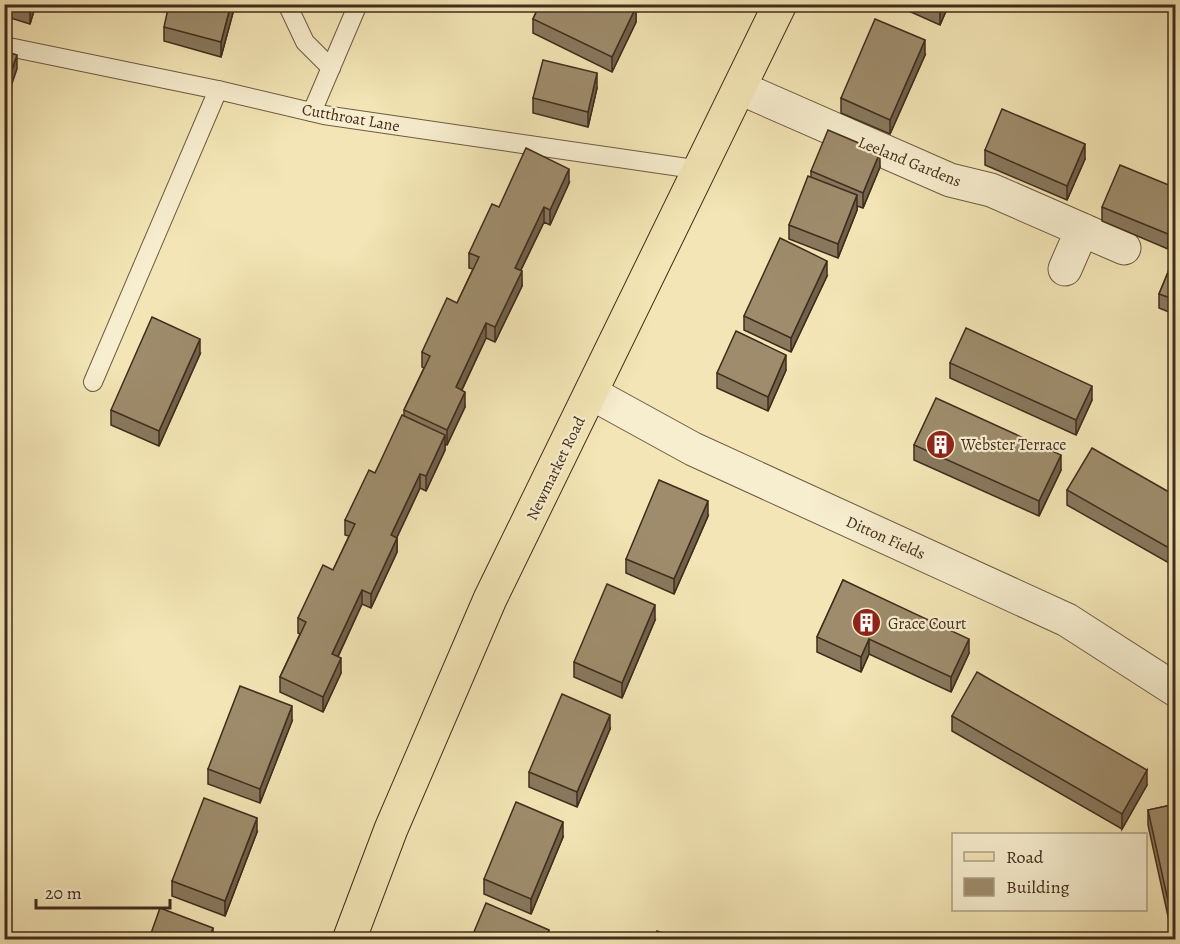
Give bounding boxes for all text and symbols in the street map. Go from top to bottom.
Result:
street label: Cutthroat Lane [300,99,402,137]
street label: Leeland Gardens [855,131,964,193]
street label: Newmarket Road [521,412,591,524]
building icon: Webster Terrace [924,428,956,460]
place label: Webster Terrace [960,434,1066,456]
street label: Ditton Fields [842,511,929,565]
building icon: Grace Court [851,607,883,639]
place label: Grace Court [888,613,966,635]
legend [952,833,1147,911]
text: Road [1006,845,1044,869]
scale bar [36,872,170,910]
text: Building [1006,875,1070,899]
text: 20 m [45,881,82,905]

